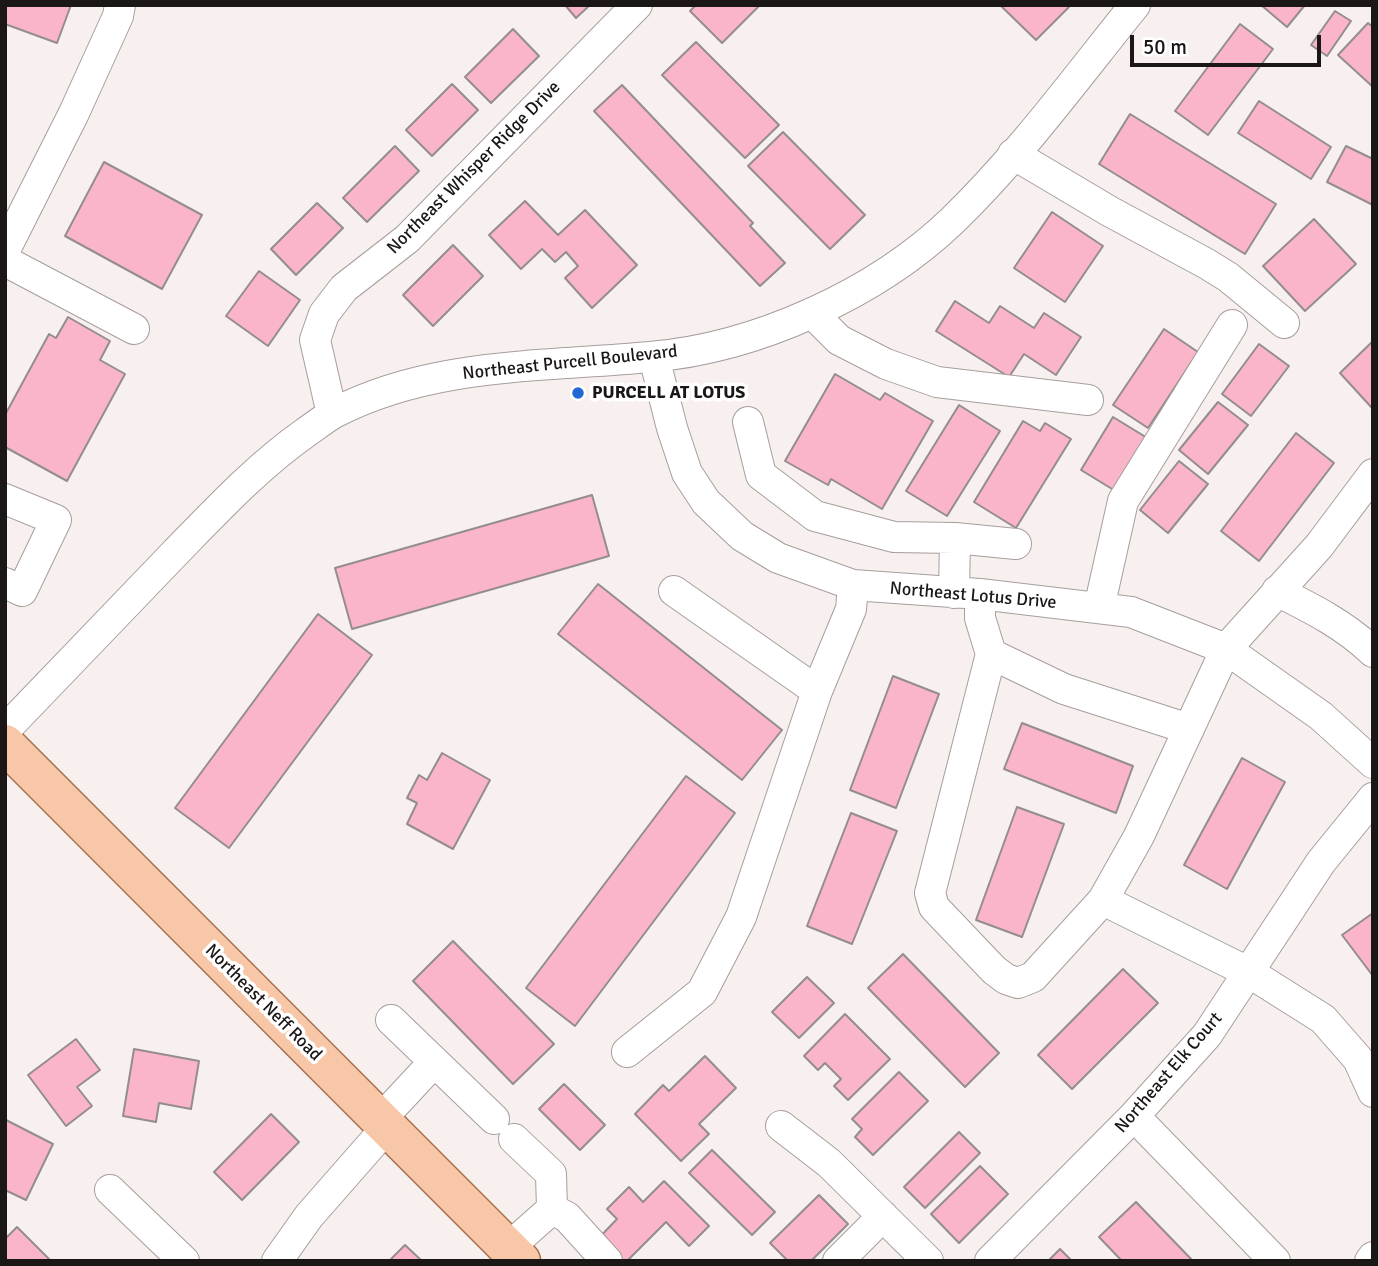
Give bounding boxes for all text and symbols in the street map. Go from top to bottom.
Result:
scale bar [1133,21,1324,65]
text: 50 m [1143,34,1187,60]
street label: Northeast Whisper Ridge Drive [383,77,565,259]
street label: Northeast Purcell Boulevard [461,341,679,385]
place label: PURCELL AT LOTUS [592,382,745,404]
marker: PURCELL AT LOTUS [570,385,586,401]
street label: Northeast Lotus Drive [889,578,1057,614]
street label: Northeast Neff Road [200,940,326,1066]
street label: Northeast Elk Court [1111,1008,1227,1138]

